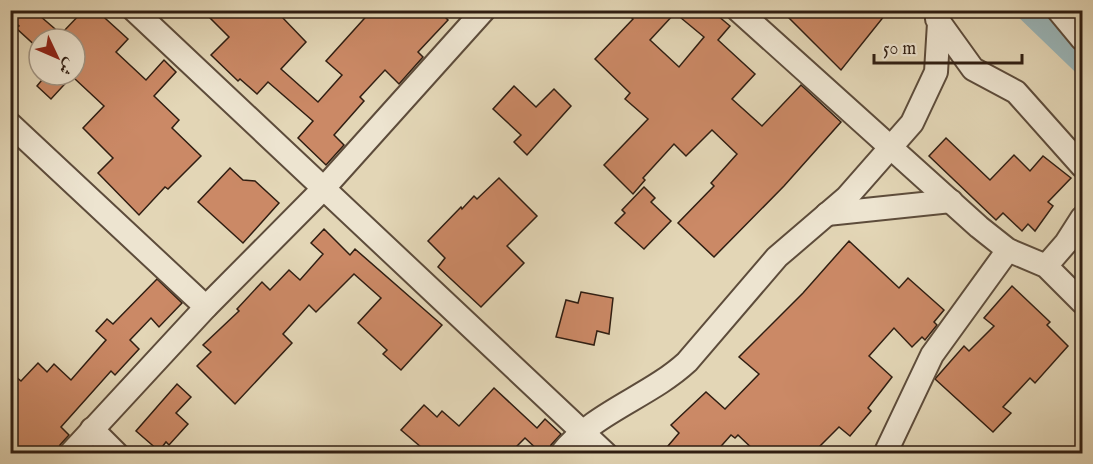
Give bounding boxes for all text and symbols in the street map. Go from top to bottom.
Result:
north arrow [27,27,87,87]
scale bar [874,27,1022,65]
text: 50 m [883,38,916,61]
text: ش [54,53,79,79]

